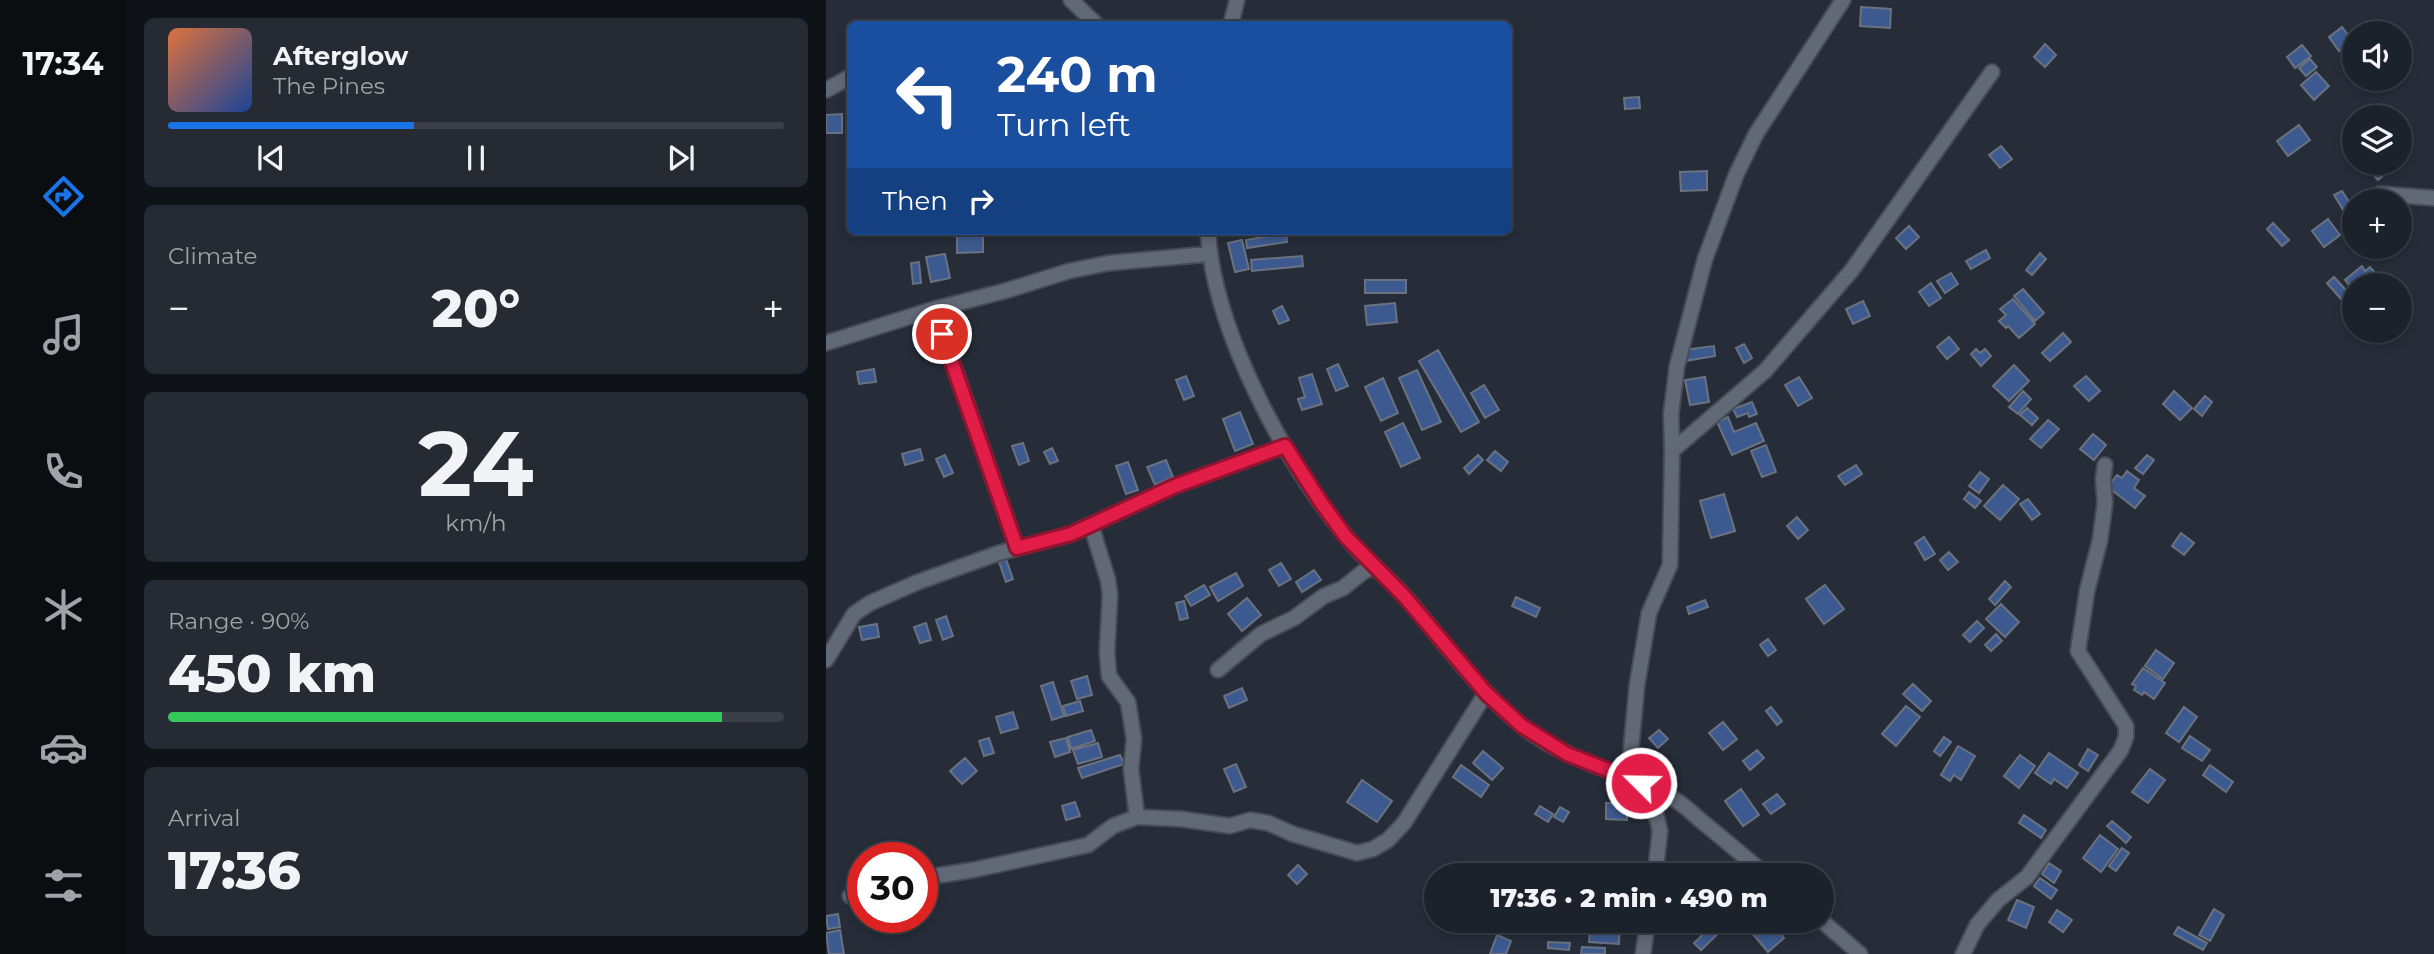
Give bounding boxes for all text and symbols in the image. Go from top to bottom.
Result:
map controls [2342,21,2412,343]
button: sound [2342,21,2412,91]
text: Afterglow [273,40,408,72]
text: 17:34 [22,44,104,83]
text: 240 m [997,45,1158,104]
icon: left [882,49,973,140]
text: The Pines [273,72,385,100]
text: Turn left [997,105,1131,144]
button: layers [2342,105,2412,175]
icon: previous [252,139,290,177]
icon: pause [457,139,495,177]
icon: next [662,139,700,177]
icon: directions [39,172,88,221]
icon: right [962,182,1000,220]
text: Then [882,185,948,217]
button: + [2342,189,2412,259]
text: Climate [168,242,257,270]
button: − [2342,273,2412,343]
text: 20° [432,277,520,340]
text: − [168,285,190,332]
text: + [762,285,784,332]
pin [912,304,972,364]
icon: music [39,310,88,359]
icon: arrive [923,315,961,353]
text: 24 [418,408,534,519]
icon: phone [39,447,88,496]
text: km/h [445,509,507,537]
icon: climate [39,585,88,634]
text: Range · 90% [168,607,309,635]
text: 450 km [168,642,376,705]
icon: car [39,723,88,772]
position arrow [1604,746,1678,820]
text: Arrival [168,804,241,832]
text: 17:36 [168,839,301,902]
speed limit sign: 30 [847,842,938,933]
icon: filters [39,861,88,910]
text: 17:36 · 2 min · 490 m [1490,882,1768,914]

